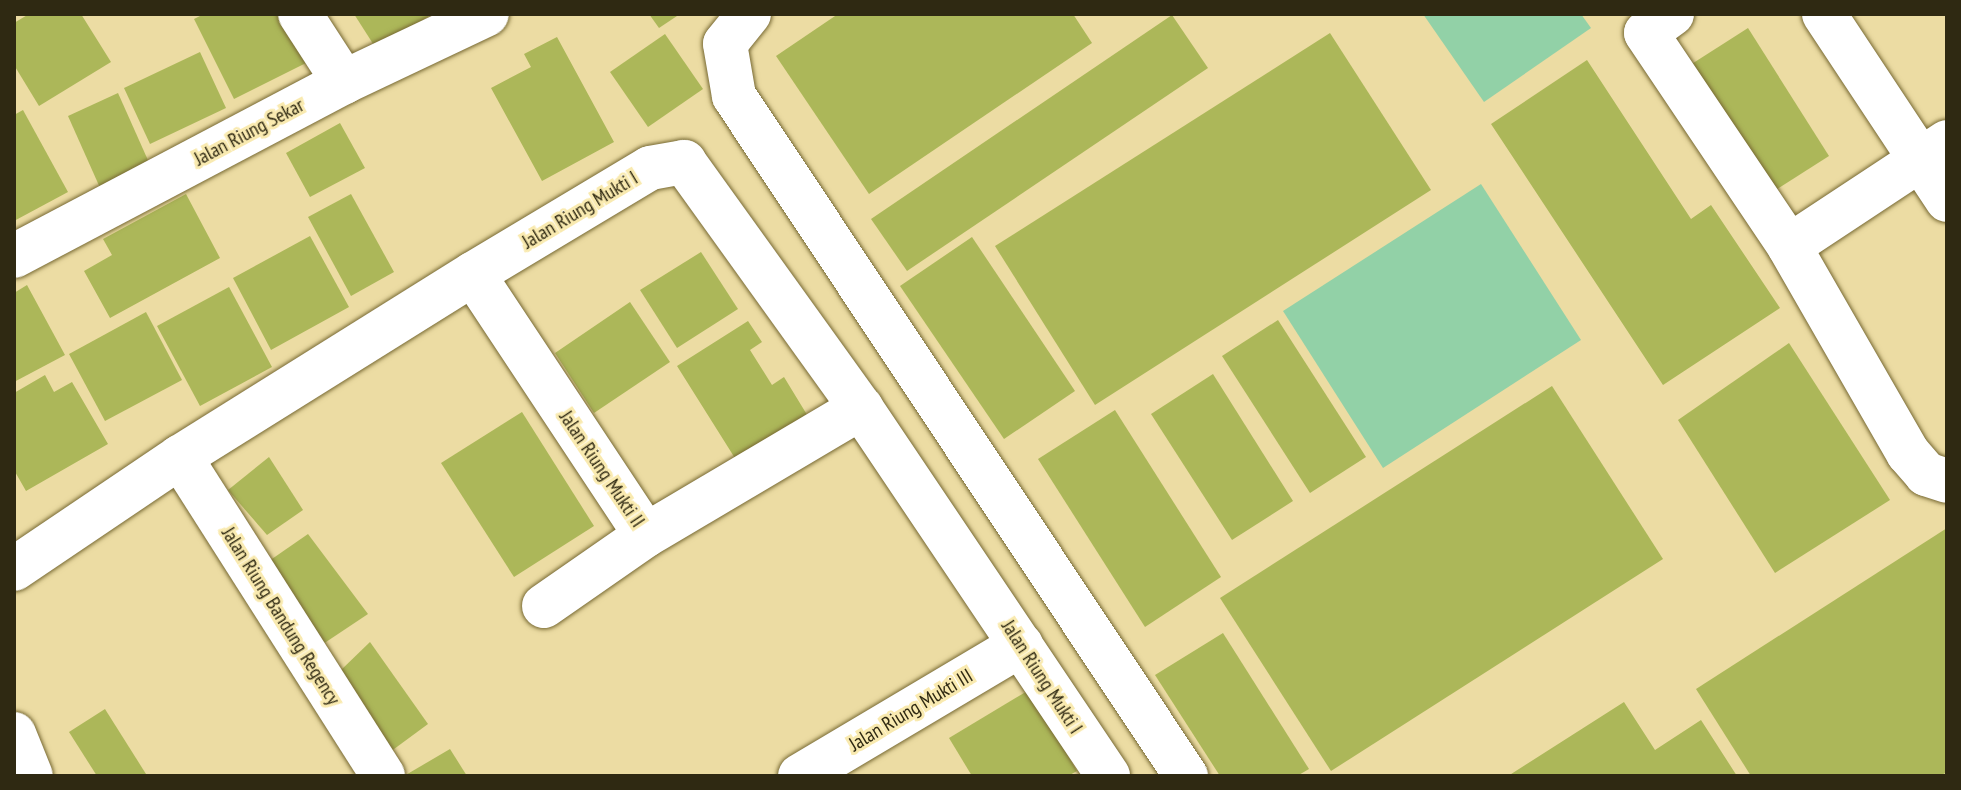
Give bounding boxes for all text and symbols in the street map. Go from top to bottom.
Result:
street label: Jalan Riung Sekar [190,93,308,171]
street label: Jalan Riung Mukti I [518,166,642,254]
street label: Jalan Riung Mukti II [554,406,650,532]
street label: Jalan Riung Bandung Regency [217,523,345,709]
street label: Jalan Riung Mukti I [996,616,1088,738]
street label: Jalan Riung Mukti III [845,664,977,756]

